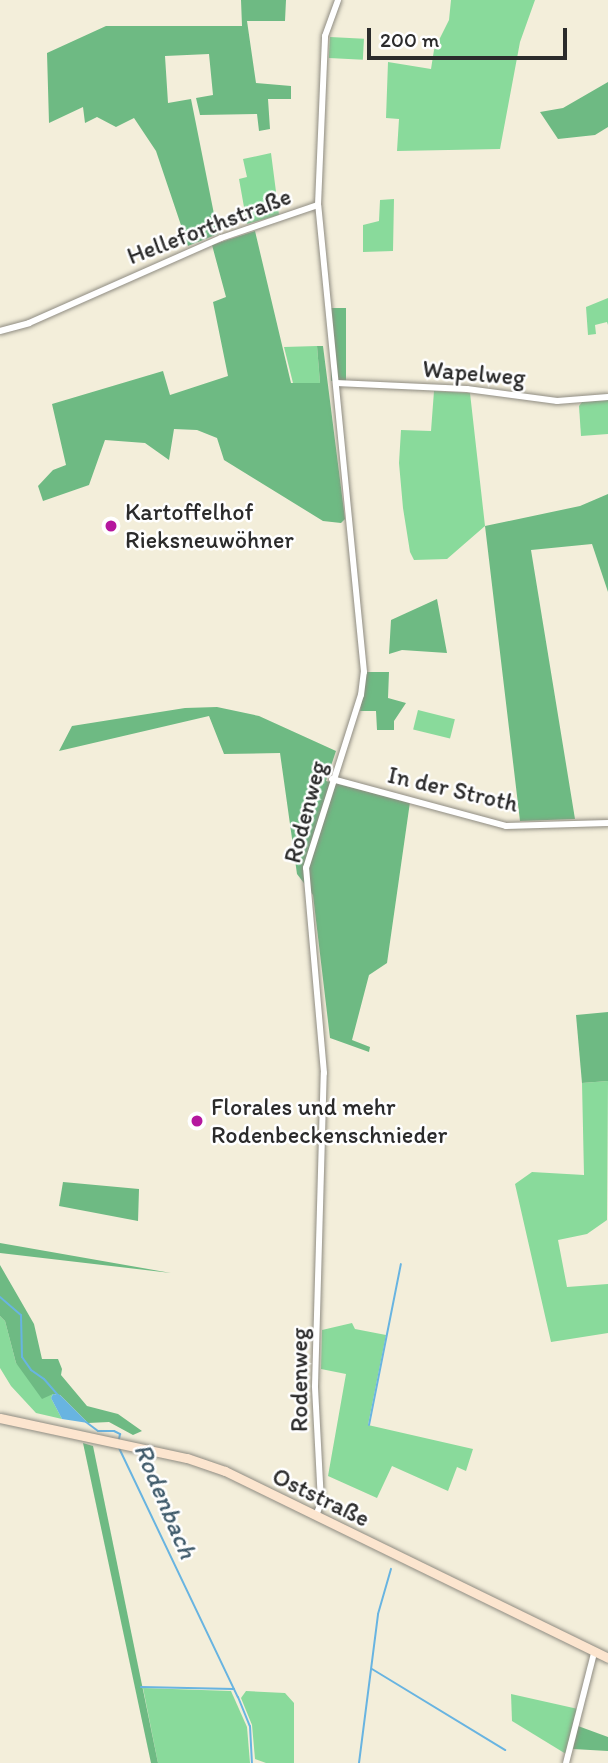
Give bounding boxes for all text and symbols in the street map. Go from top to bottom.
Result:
scale bar [370,14,570,58]
text: 200 m [380,27,439,52]
street label: Helleforthstraße [123,181,295,271]
street label: Wapelweg [421,354,527,392]
place label: Kartoffelhof Rieksneuwöhner [125,498,294,554]
marker: Kartoffelhof Rieksneuwöhner [103,518,119,534]
street label: Rodenweg [278,758,332,866]
street label: In der Stroth [385,760,521,818]
place label: Florales und mehr Rodenbeckenschnieder [211,1093,447,1149]
marker: Florales und mehr Rodenbeckenschnieder [189,1113,205,1129]
street label: Rodenweg [285,1328,313,1432]
water label: Rodenbach [127,1439,203,1563]
street label: Oststraße [268,1461,374,1533]

